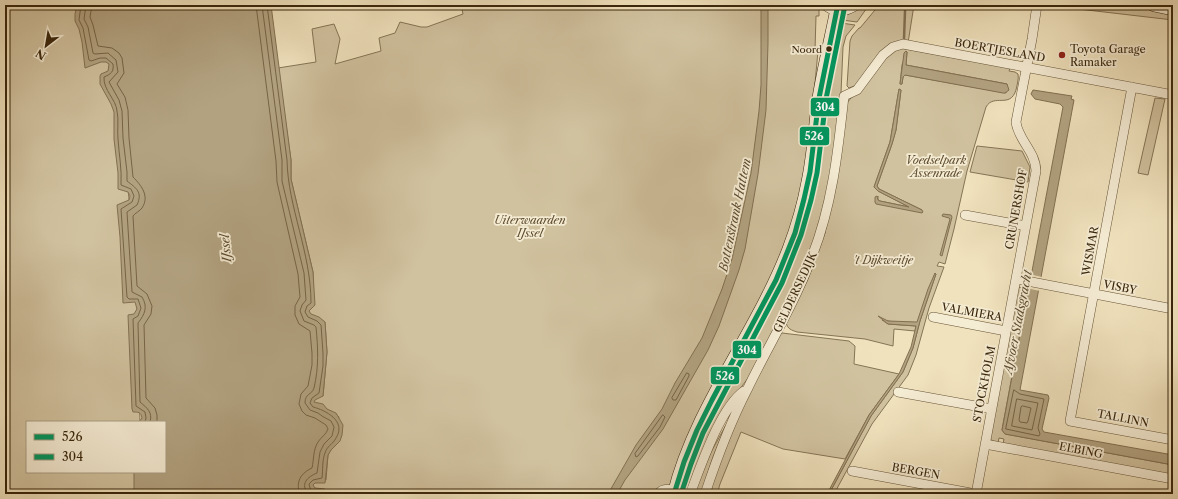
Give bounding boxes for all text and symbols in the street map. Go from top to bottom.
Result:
north arrow [26,26,66,66]
street label: BOERTJESLAND [954,35,1047,65]
place label: Toyota Garage Ramaker [1070,42,1146,69]
place label: Noord [792,43,822,56]
marker: Noord [824,44,834,54]
text: N [33,46,49,63]
marker: Toyota Garage Ramaker [1057,50,1067,60]
line badge: 304 [810,97,840,117]
text: 304 [815,100,835,114]
line badge: 526 [799,126,830,146]
text: 526 [804,129,824,143]
park label: Voedselpark Assenrade [906,153,966,180]
water label: Bottenstrank Hattem [715,157,754,274]
street label: CRUNERSHOF [1002,168,1030,250]
park label: Uiterwaarden IJssel [494,213,566,240]
street label: WISMAR [1079,224,1101,278]
water label: IJssel [217,232,234,264]
street label: GELDERSEDIJK [770,249,820,335]
park label: 't Dijkweitje [853,253,914,267]
water label: Afvoer Stadsgracht [1000,268,1035,377]
street label: VISBY [1101,277,1138,297]
street label: VALMIERA [940,300,1004,324]
line badge: 304 [732,340,762,359]
text: 304 [737,343,757,357]
street label: STOCKHOLM [970,345,998,423]
line badge: 526 [710,366,740,385]
text: 526 [715,369,735,383]
street label: TALLINN [1096,406,1150,430]
legend [26,421,166,473]
text: 526 [62,429,82,444]
street label: ELBING [1058,439,1104,461]
text: 304 [62,449,83,464]
street label: BERGEN [891,460,941,482]

